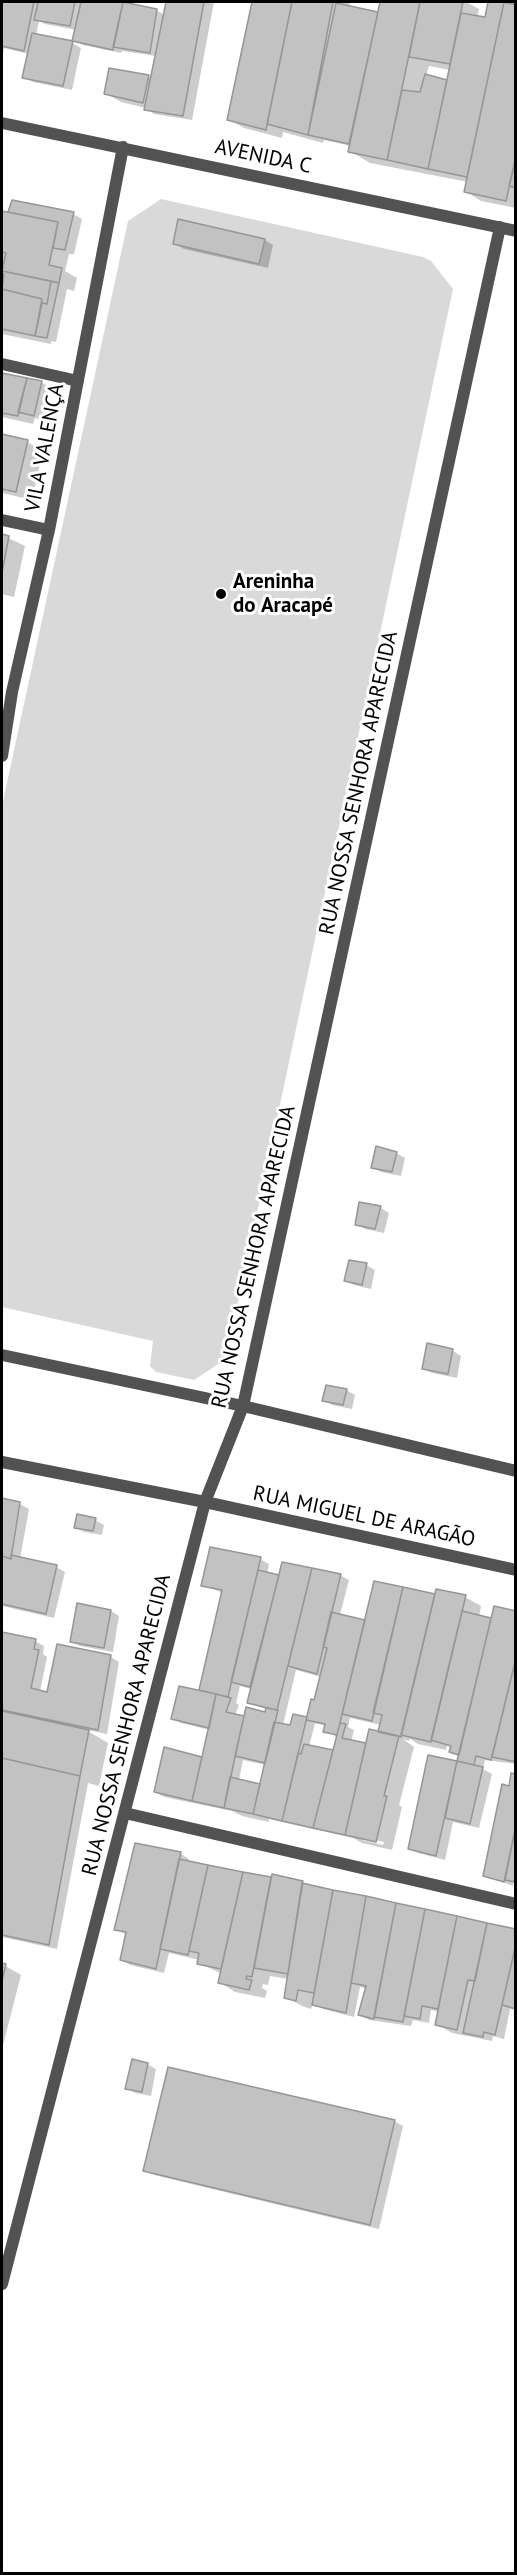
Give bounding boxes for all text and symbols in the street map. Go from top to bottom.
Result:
street label: AVENIDA C [213,135,313,179]
street label: VILA VALENÇA [20,382,70,514]
place label: Areninha do Aracapé [233,569,333,619]
marker: Areninha do Aracapé [214,587,228,601]
street label: RUA NOSSA SENHORA APARECIDA [314,629,404,937]
street label: RUA NOSSA SENHORA APARECIDA [207,1103,301,1411]
street label: RUA MIGUEL DE ARAGÃO [251,1481,477,1553]
street label: RUA NOSSA SENHORA APARECIDA [77,1572,177,1878]

